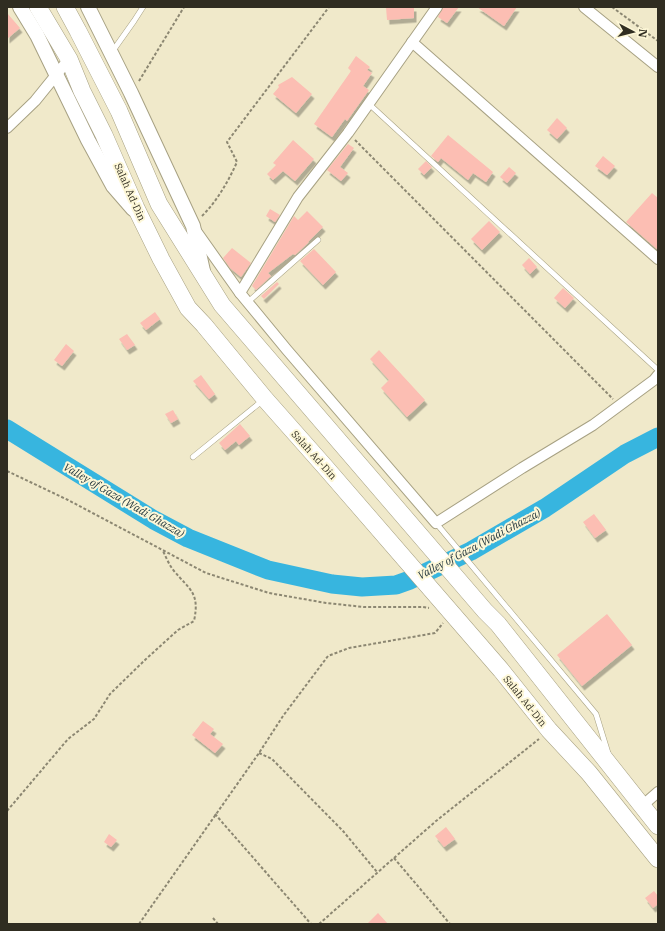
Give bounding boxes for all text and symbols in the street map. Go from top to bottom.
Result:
north arrow [613,12,653,52]
text: N [635,28,650,39]
street label: Salah Ad-Din [111,161,149,223]
street label: Salah Ad-Din [288,428,340,483]
water label: Valley of Gaza (Wadi Ghazza) [61,460,188,541]
water label: Valley of Gaza (Wadi Ghazza) [415,505,544,582]
street label: Salah Ad-Din [501,673,550,730]

